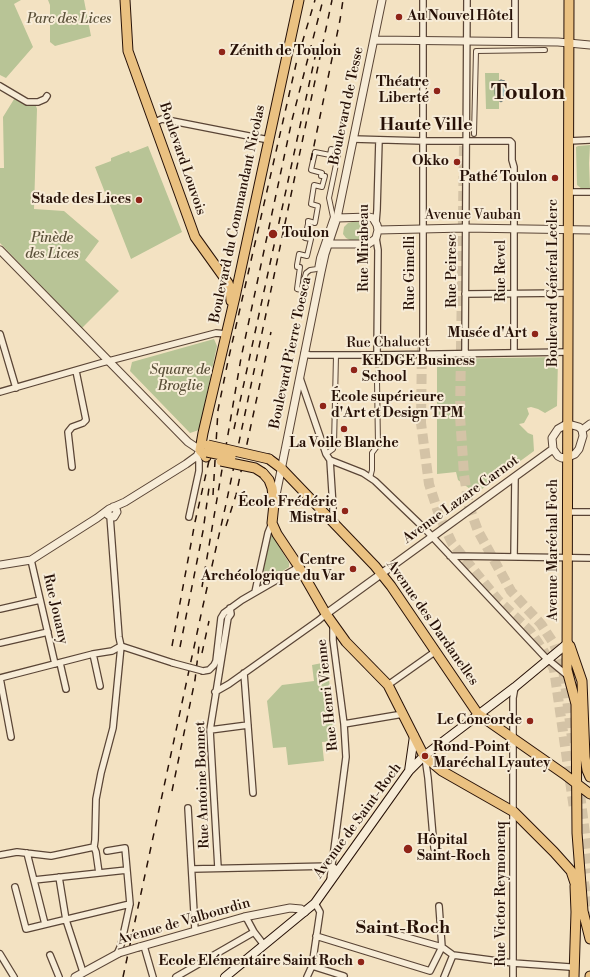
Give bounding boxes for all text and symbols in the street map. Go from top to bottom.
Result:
place label: Au Nouvel Hôtel [407,9,513,25]
park label: Parc des Lices [27,12,111,28]
marker: Au Nouvel Hôtel [394,12,404,22]
place label: Zénith de Toulon [230,44,341,60]
street label: Boulevard de Tesse [326,45,368,167]
marker: Zénith de Toulon [217,47,227,57]
place label: Théatre Liberté [376,75,429,108]
district label: Toulon [491,81,565,107]
marker: Théatre Liberté [432,86,442,96]
street label: Boulevard Louvois [155,100,209,218]
street label: Boulevard du Commandant Nicolas [207,103,269,325]
district label: Haute Ville [379,115,473,137]
place label: Okko [412,154,449,170]
marker: Okko [452,157,462,167]
place label: Pathé Toulon [459,170,547,186]
marker: Pathé Toulon [550,173,560,183]
place label: Stade des Lices [32,192,131,208]
marker: Stade des Lices [134,195,144,205]
street label: Boulevard Général Leclerc [546,199,562,367]
street label: Rue Mirabeau [357,204,373,292]
street label: Avenue Vauban [425,208,521,224]
place label: Toulon [282,226,329,242]
marker: Toulon [267,228,279,240]
park label: Pinède des Lices [25,231,79,264]
street label: Rue Peiresc [445,234,461,308]
street label: Rue Gimelli [403,236,419,310]
street label: Rue Revel [494,240,510,302]
street label: Boulevard Pierre Toesca [267,275,315,431]
place label: Musée d'Art [448,326,527,342]
marker: Musée d'Art [530,329,540,339]
street label: Rue Chalucet [346,334,430,352]
place label: KEDGE Business School [362,354,475,386]
park label: Square de Broglie [150,363,210,396]
marker: KEDGE Business School [349,365,359,375]
place label: École supérieure d'Art et Design TPM [331,390,463,422]
marker: École supérieure d'Art et Design TPM [318,401,328,411]
marker: La Voile Blanche [339,424,349,434]
place label: La Voile Blanche [289,436,399,452]
street label: Avenue Lazare Carnot [400,452,522,548]
street label: Avenue Maréchal Foch [546,479,562,621]
place label: École Frédéric Mistral [238,495,337,528]
marker: École Frédéric Mistral [340,506,350,516]
place label: Centre Archéologique du Var [201,553,345,586]
street label: Avenue des Dardanelles [382,557,482,689]
marker: Centre Archéologique du Var [348,564,358,574]
street label: Rue Jouany [39,572,71,646]
street label: Rue Henri Vienne [314,638,342,752]
place label: Le Concorde [437,713,522,729]
marker: Le Concorde [525,716,535,726]
street label: Rue Antoine Bonnet [192,721,214,849]
place label: Rond-Point Maréchal Lyautey [433,740,550,772]
marker: Rond-Point Maréchal Lyautey [420,751,430,761]
street label: Avenue de Saint-Roch [311,760,405,882]
street label: Rue Victor Reymonenq [494,821,510,967]
place label: Hôpital Saint-Roch [417,833,490,866]
marker: Hôpital Saint-Roch [402,843,414,855]
street label: Avenue de Valbourdin [116,895,252,949]
district label: Saint-Roch [356,918,450,940]
place label: Ecole Elémentaire Saint Roch [158,954,353,970]
marker: Ecole Elémentaire Saint Roch [356,957,366,967]

